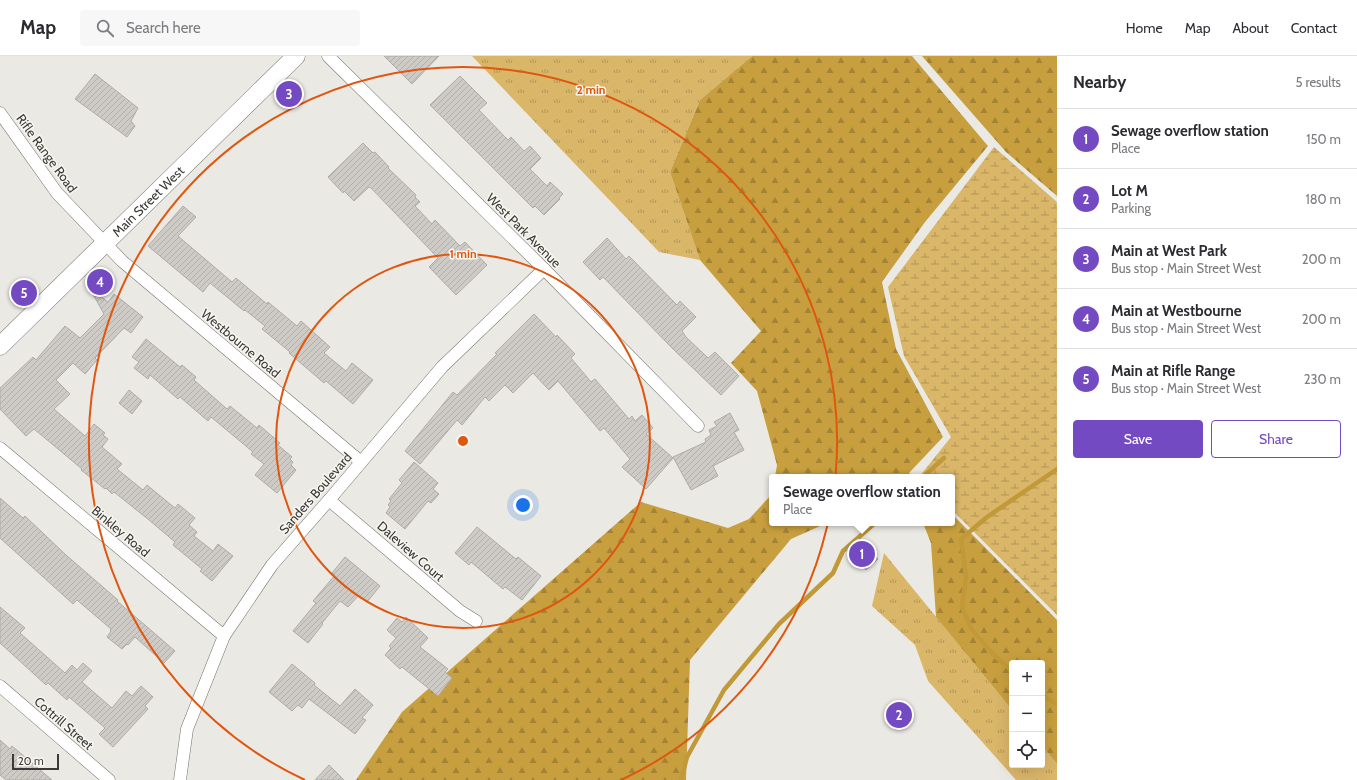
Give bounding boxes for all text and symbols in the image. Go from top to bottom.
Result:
search box [80,10,360,46]
text: Map [20,16,56,39]
icon: search [94,17,116,39]
text: Search here [126,19,201,37]
text: Home [1126,19,1163,37]
text: Map [1185,19,1210,37]
text: About [1232,19,1269,37]
text: Contact [1291,19,1337,37]
text: Nearby [1073,72,1126,92]
text: 5 results [1295,74,1341,90]
pin: 3 [276,79,302,109]
text: 2 min [577,82,605,97]
street label: Rifle Range Road [13,111,81,195]
text: Sewage overflow station [1111,122,1269,140]
text: 1 [1084,131,1088,147]
text: 150 m [1306,131,1341,147]
text: Place [1111,140,1140,156]
street label: Main Street West [109,162,188,240]
text: Lot M [1111,182,1148,200]
street label: West Park Avenue [483,189,565,271]
text: 2 [1083,191,1089,207]
text: 180 m [1305,191,1341,207]
text: Parking [1111,200,1151,216]
text: Main at West Park [1111,242,1227,260]
text: 1 min [449,246,477,261]
text: 3 [1082,251,1090,267]
text: 200 m [1302,251,1341,267]
text: Bus stop · Main Street West [1111,260,1261,276]
pin: 4 [87,267,113,297]
pin: 5 [11,278,37,308]
text: Main at Westbourne [1111,302,1241,320]
street label: Westbourne Road [198,305,284,381]
text: 4 [1082,311,1090,327]
text: 200 m [1302,311,1341,327]
text: Bus stop · Main Street West [1111,320,1261,336]
text: Main at Rifle Range [1111,362,1235,380]
text: 5 [1083,371,1089,387]
text: 230 m [1304,371,1341,387]
text: Bus stop · Main Street West [1111,380,1261,396]
button: Save [1073,420,1203,458]
button: Share [1211,420,1341,458]
centre of rings [456,434,470,448]
street label: Sanders Boulevard [275,449,355,537]
popup [769,474,955,526]
text: Sewage overflow station [783,483,941,501]
your location [513,495,533,515]
text: Place [783,501,812,517]
street label: Binkley Road [89,502,153,560]
street label: Daleview Court [374,518,448,585]
pin: 1 [849,539,875,569]
map controls [1009,660,1045,768]
button: + [1009,660,1045,696]
street label: Cottrill Street [31,693,97,753]
button: − [1009,696,1045,732]
pin: 2 [886,700,912,730]
button: locate [1009,732,1045,768]
scale bar [12,752,59,771]
text: 20 m [18,754,44,768]

